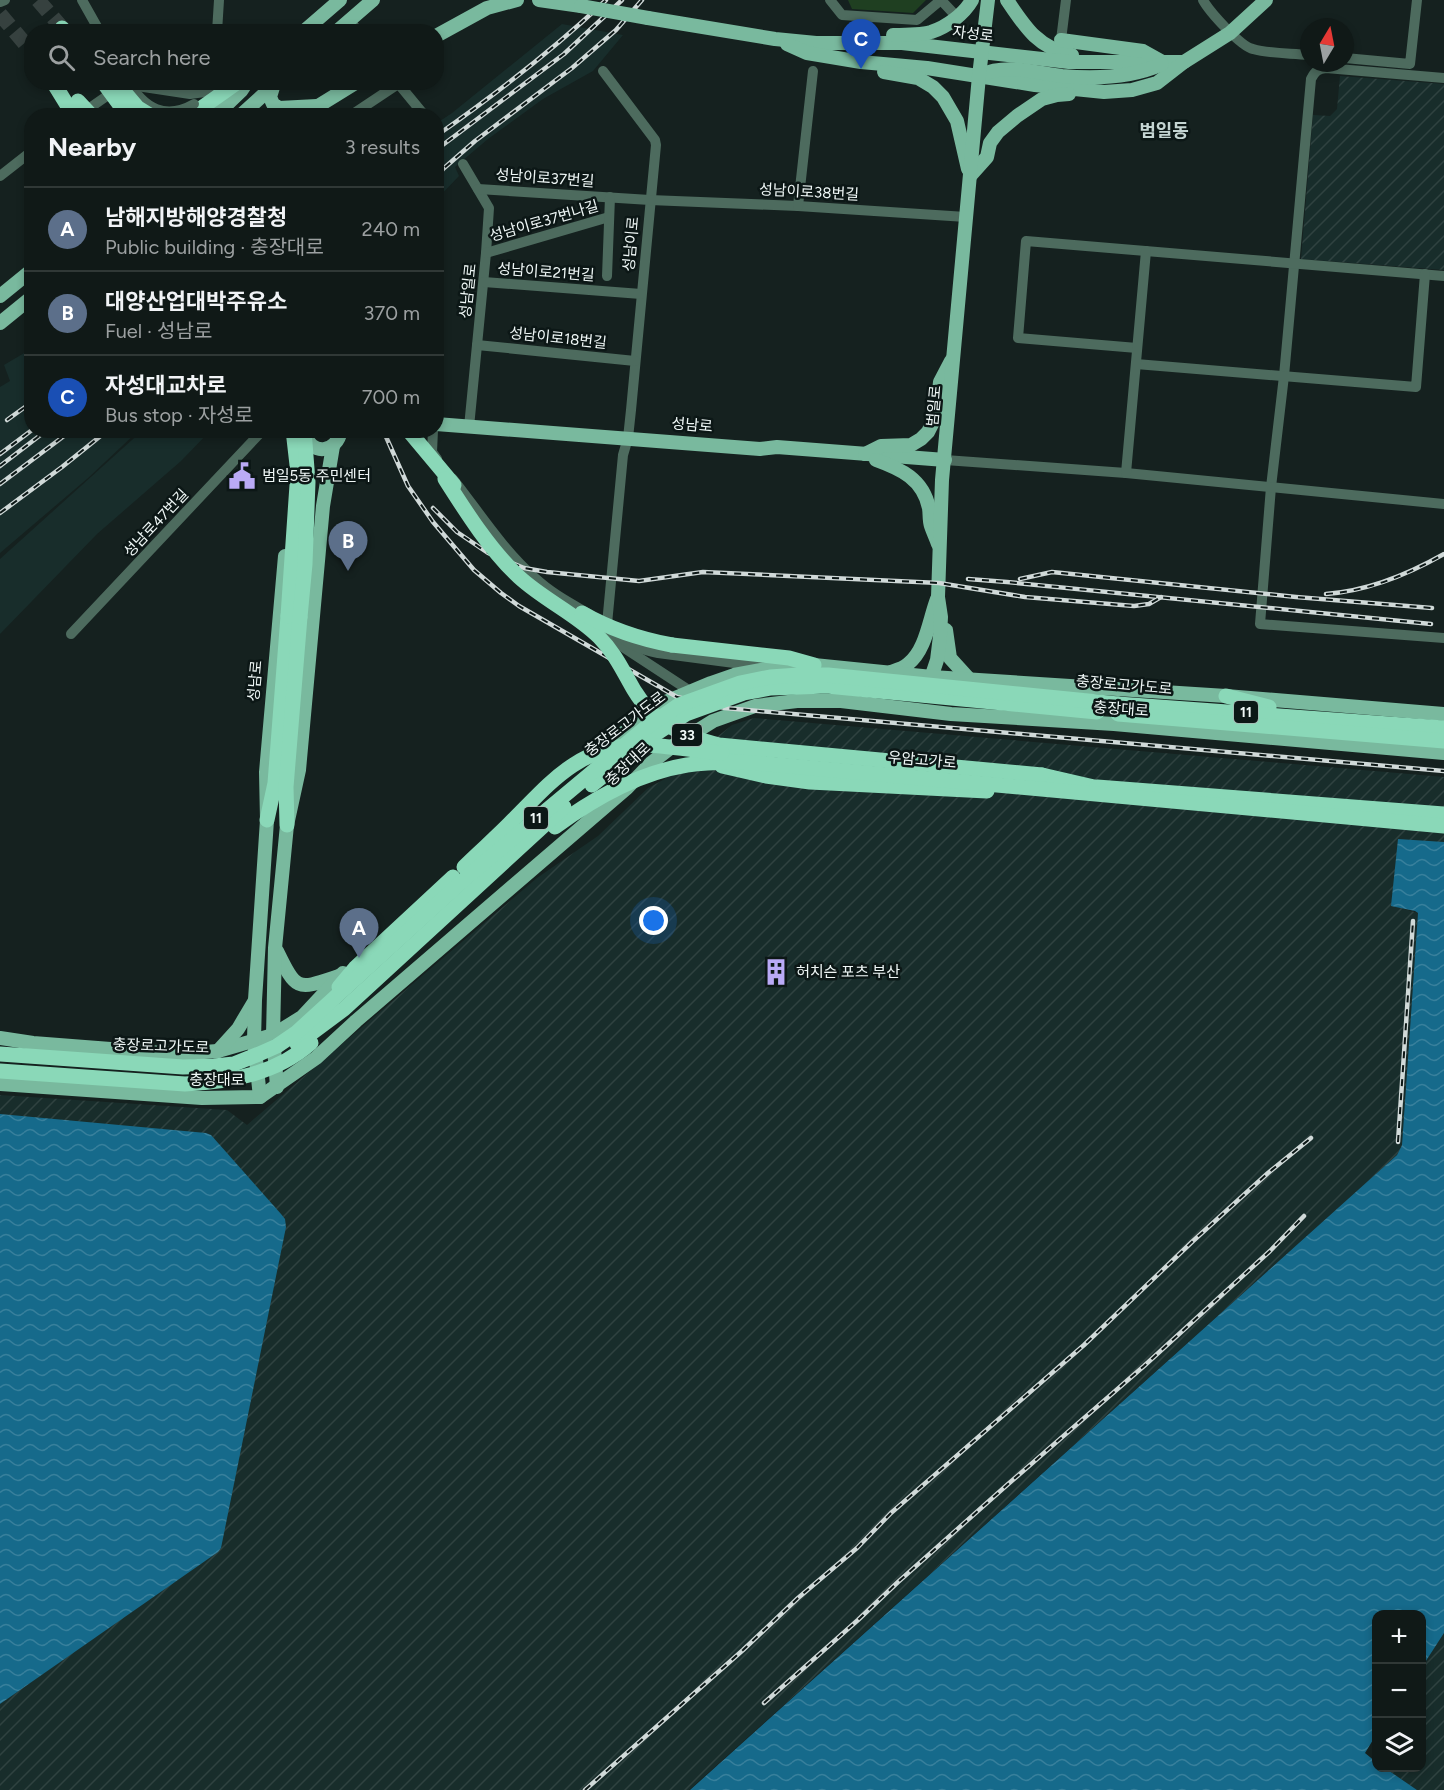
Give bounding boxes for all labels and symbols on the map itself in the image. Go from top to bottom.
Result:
north arrow [1300,18,1354,72]
pin: C [842,20,880,69]
street label: 자성로 [951,23,995,45]
district label: 범일동 [1139,120,1189,142]
street label: 성남이로37번길 [495,166,595,190]
street label: 성남이로38번길 [759,180,859,204]
street label: 성남이로37번나길 [487,197,601,245]
street label: 성남이로 [620,216,642,272]
street label: 성남이로21번길 [497,260,595,284]
street label: 성남일로 [456,263,480,319]
street label: 성남이로18번길 [508,324,608,352]
street label: 범일로 [923,385,945,427]
street label: 성남로 [671,414,713,436]
public building icon: 범일5동 주민센터 [227,461,257,491]
place label: 범일5동 주민센터 [262,467,371,485]
street label: 성남로47번길 [120,485,192,561]
pin: B [328,522,368,571]
street label: 성남로 [244,660,266,702]
street label: 충장로고가도로 [1075,672,1173,698]
street label: 충장로고가도로 [581,688,669,760]
street label: 충장대로 [1093,698,1149,720]
road number: 11 [1234,701,1258,723]
road number: 33 [672,724,702,746]
street label: 충장대로 [602,739,654,789]
street label: 우암고가로 [887,748,957,772]
road number: 11 [524,807,548,829]
your location [639,906,668,935]
pin: A [340,908,378,958]
building icon: 허치슨 포츠 부산 [761,957,791,987]
place label: 허치슨 포츠 부산 [796,963,900,981]
street label: 충장로고가도로 [112,1035,210,1057]
street label: 충장대로 [189,1071,245,1089]

